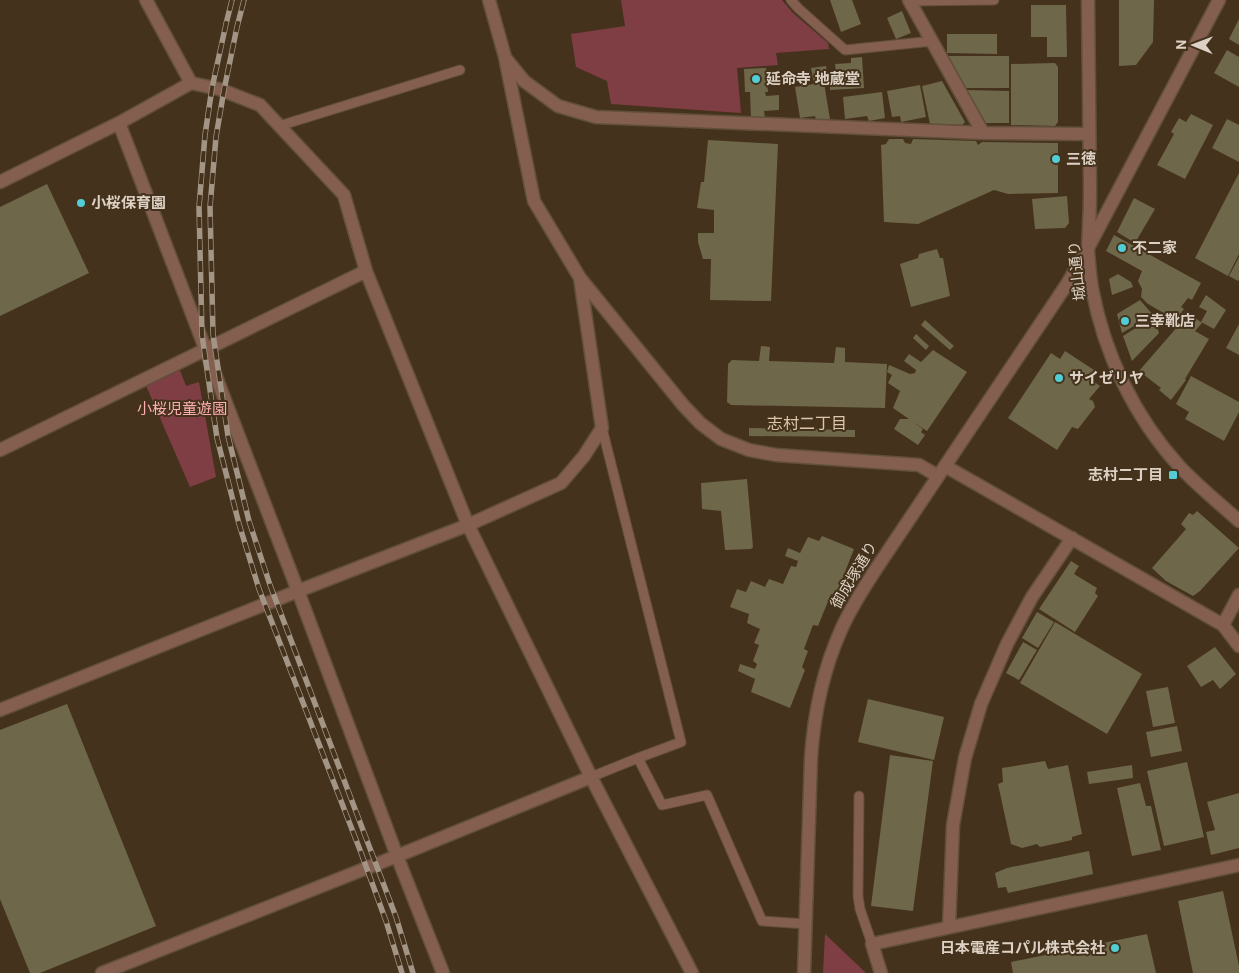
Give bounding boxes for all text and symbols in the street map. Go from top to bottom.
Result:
north arrow [1169,20,1219,70]
text: N [1173,40,1189,50]
place label: 延命寺 地蔵堂 [766,70,860,88]
marker: 延命寺 地蔵堂 [750,73,762,85]
place label: 三徳 [1066,150,1096,168]
marker: 三徳 [1050,153,1062,165]
place label: 小桜保育園 [91,194,166,212]
marker: 小桜保育園 [75,197,87,209]
place label: 不二家 [1132,239,1177,257]
street label: 城山通り [1065,240,1089,302]
marker: 不二家 [1116,242,1128,254]
place label: 三幸靴店 [1135,312,1195,330]
marker: 三幸靴店 [1119,315,1131,327]
place label: サイゼリヤ [1069,369,1144,387]
marker: サイゼリヤ [1053,372,1065,384]
park label: 小桜児童遊園 [137,400,227,418]
district label: 志村二丁目 [767,414,847,433]
place label: 志村二丁目 [1088,466,1163,484]
marker: 志村二丁目 [1167,469,1179,481]
street label: 御成塚通り [827,538,881,612]
place label: 日本電産コパル株式会社 [940,939,1105,957]
marker: 日本電産コパル株式会社 [1109,942,1121,954]

